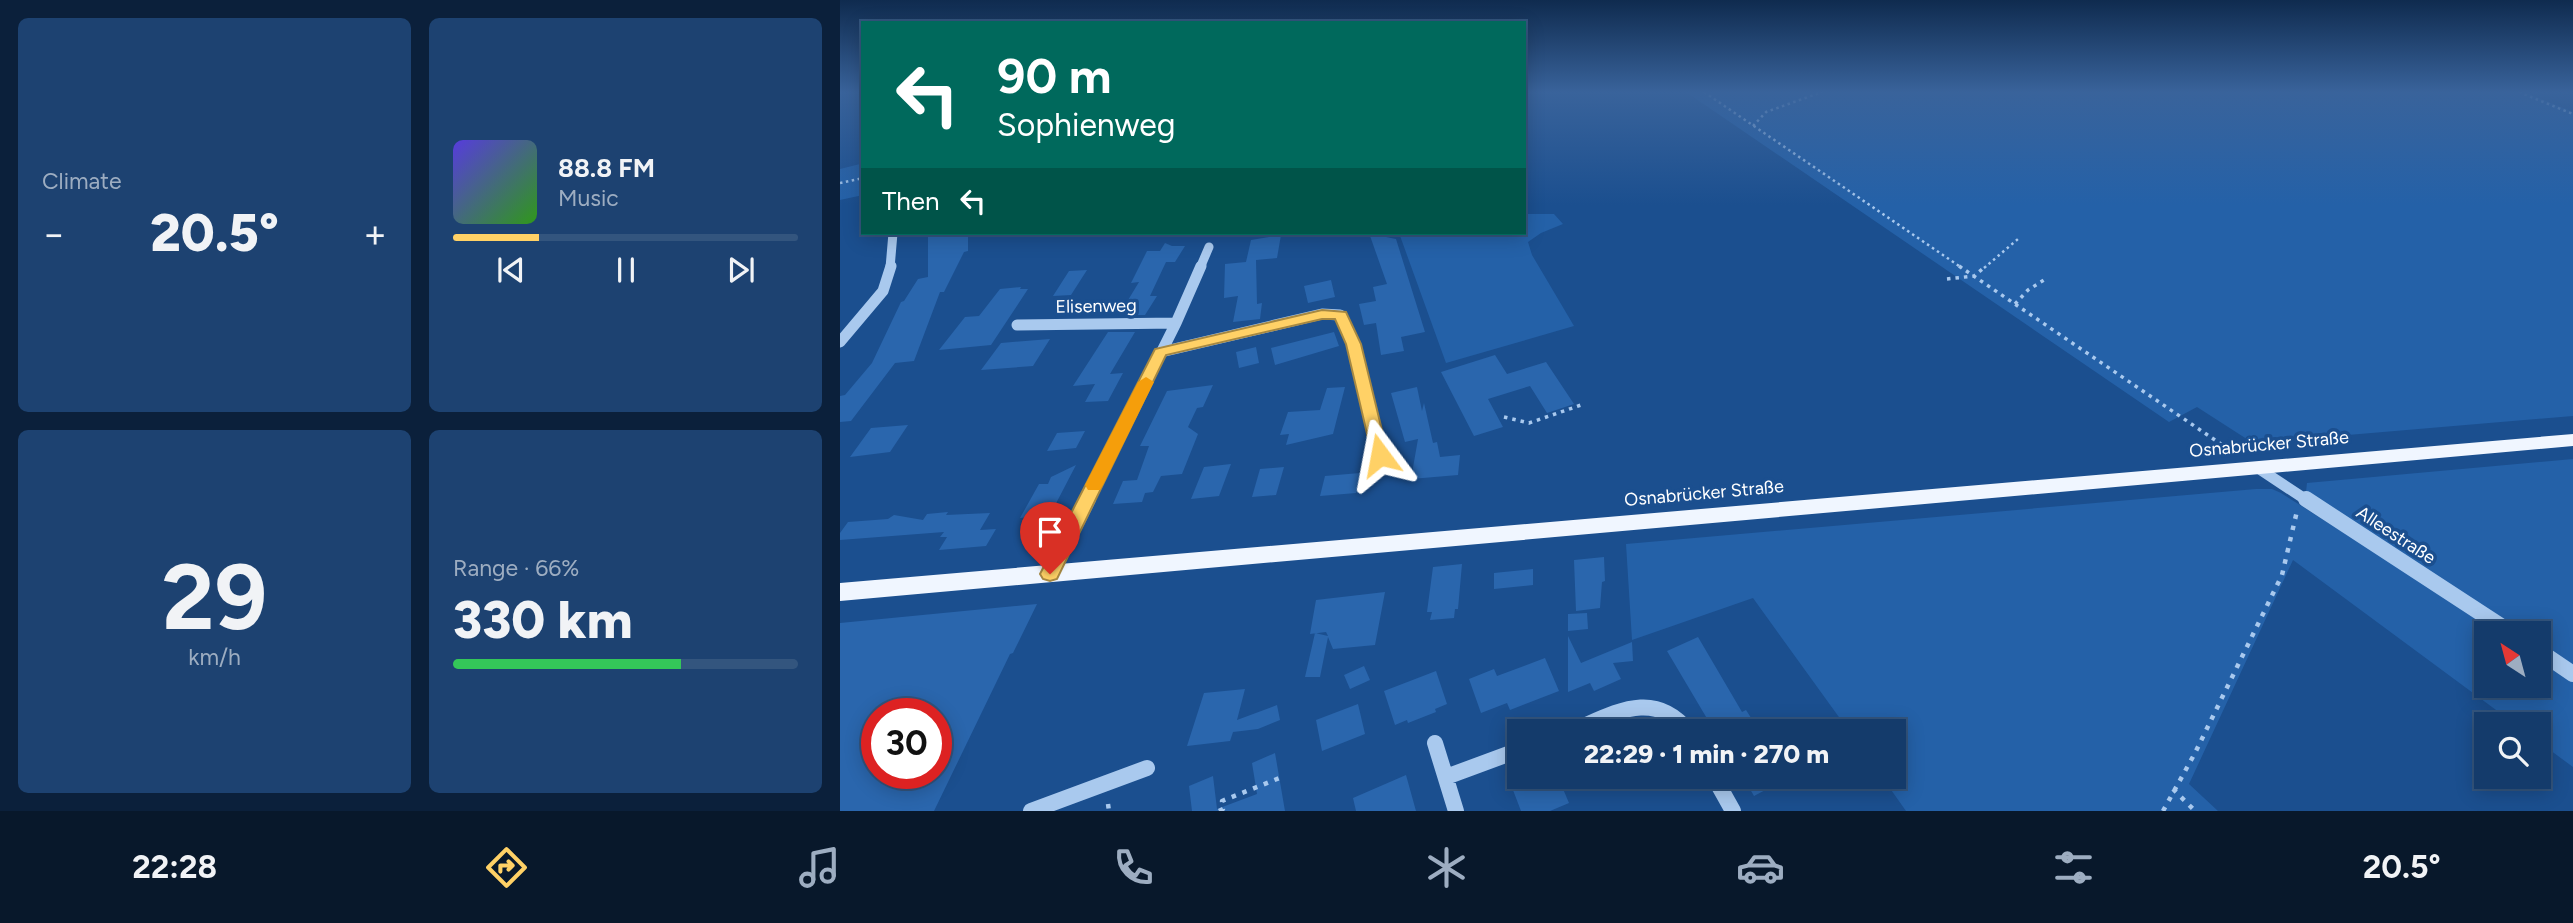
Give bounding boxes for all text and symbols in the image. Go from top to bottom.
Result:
text: 90 m [997,46,1112,105]
icon: left [882,49,973,140]
text: Sophienweg [997,106,1175,144]
text: 88.8 FM [558,152,655,184]
text: Climate [42,167,121,195]
icon: left [954,182,992,220]
text: Music [558,184,619,212]
text: Then [882,185,940,217]
text: 20.5° [150,202,279,264]
text: − [42,211,66,257]
text: + [363,211,387,257]
icon: previous [492,251,530,289]
icon: pause [607,251,645,289]
icon: next [722,251,760,289]
street label: Elisenweg [1055,294,1137,318]
position arrow [1343,418,1417,492]
street label: Osnabrücker Straße [2188,426,2350,462]
street label: Osnabrücker Straße [1623,475,1785,511]
street label: Alleestraße [2352,501,2440,569]
pin [1020,502,1080,574]
icon: arrive [1031,513,1069,551]
text: 29 [162,543,267,652]
text: Range · 66% [453,554,579,582]
text: 330 km [453,589,632,651]
north arrow [2474,621,2552,698]
map controls [2474,621,2551,789]
text: km/h [188,643,241,671]
speed limit sign: 30 [861,698,952,789]
button: search [2474,712,2551,789]
text: 22:29 · 1 min · 270 m [1584,738,1829,770]
icon: directions [482,843,531,892]
icon: music [795,843,844,892]
icon: phone [1109,843,1158,892]
icon: climate [1422,843,1471,892]
icon: car [1736,843,1785,892]
icon: filters [2049,843,2098,892]
text: 22:28 [132,848,217,886]
text: 20.5° [2363,848,2441,886]

